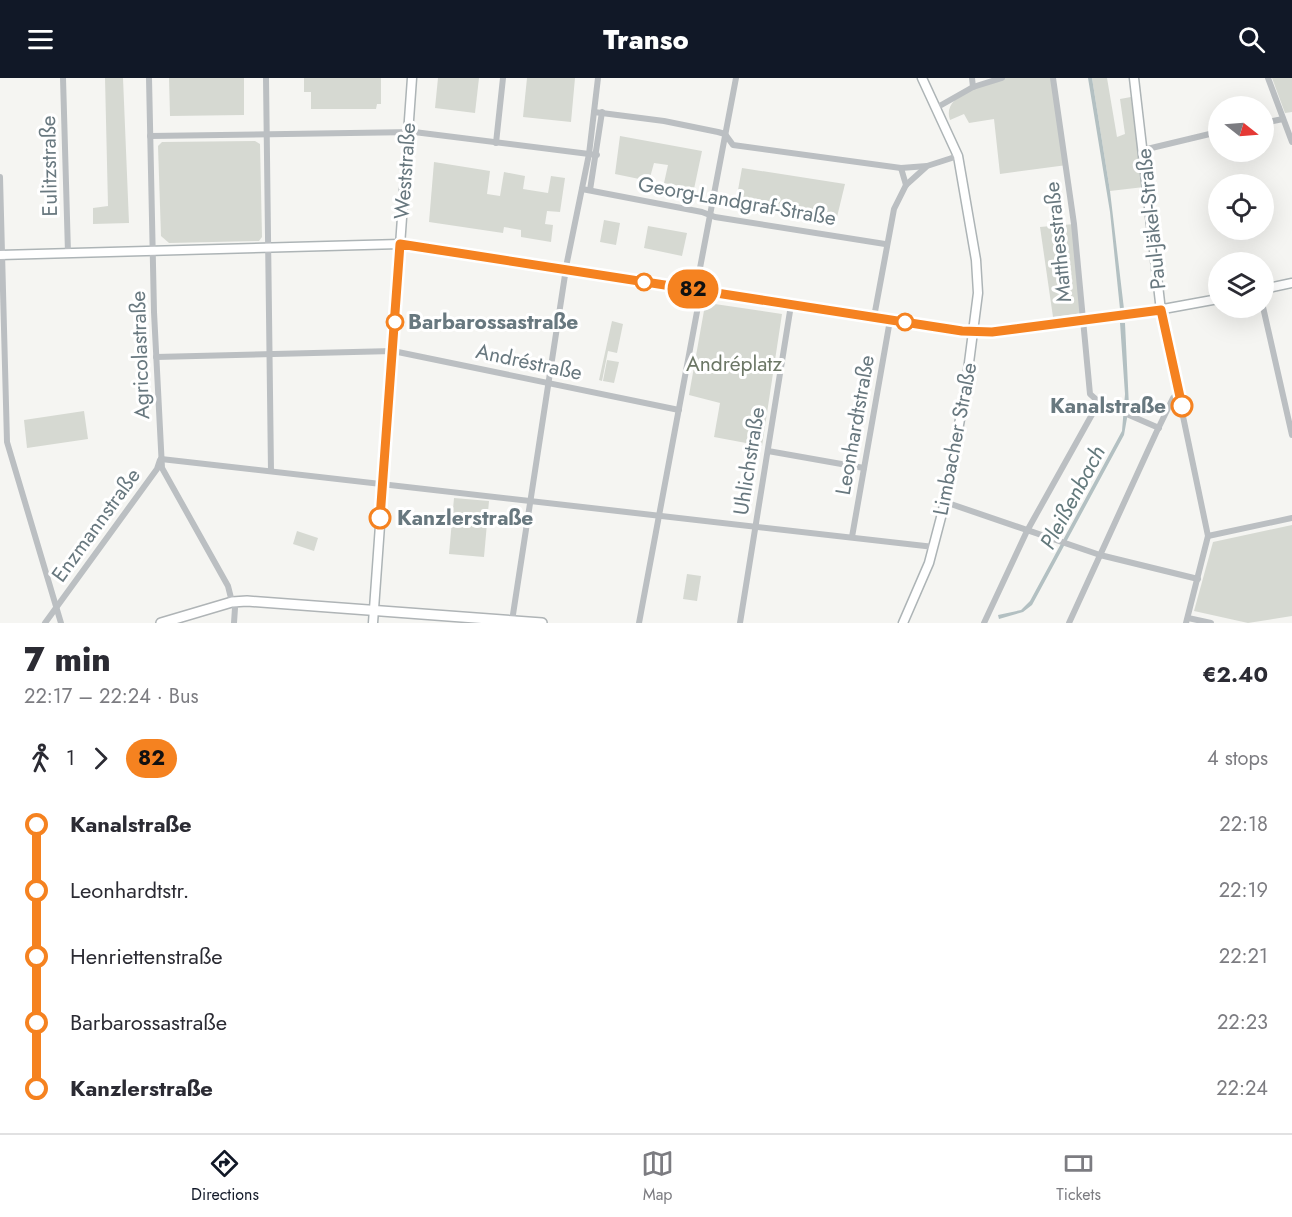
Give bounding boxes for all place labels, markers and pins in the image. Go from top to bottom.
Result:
unlabelled marker [635,273,653,291]
place label: Barbarossastraße [408,307,578,337]
marker: Barbarossastraße [386,313,404,331]
unlabelled marker [896,313,914,331]
place label: Kanalstraße [1050,391,1166,421]
marker: Kanalstraße [1171,395,1193,417]
place label: Kanzlerstraße [397,503,533,533]
marker: Kanzlerstraße [369,507,391,529]

